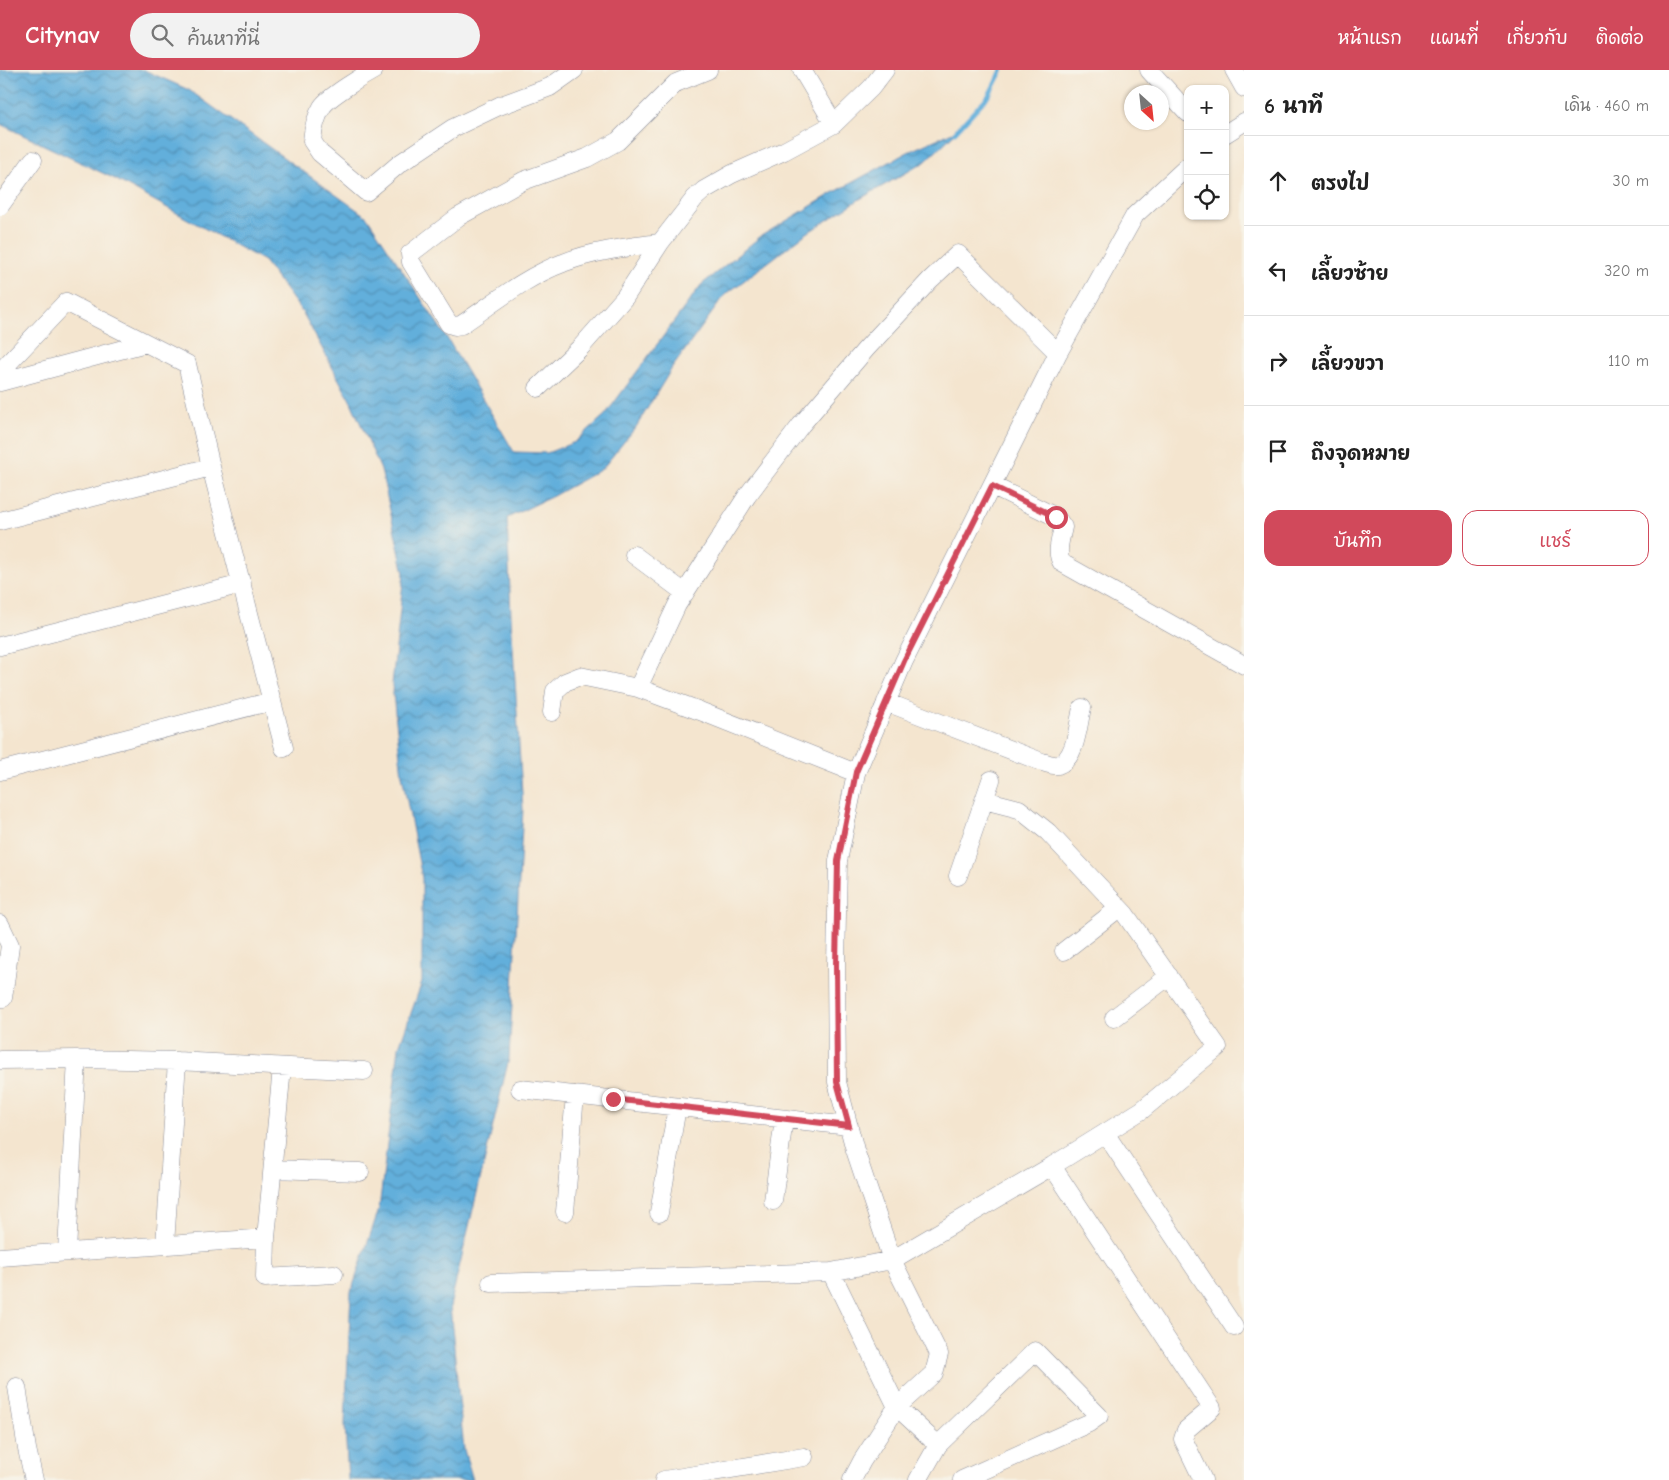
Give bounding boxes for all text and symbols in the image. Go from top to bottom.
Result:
search box [130,13,480,58]
text: Citynav [25,21,100,49]
icon: search [148,21,176,49]
text: ค้นหาที่นี่ [188,28,260,50]
text: หน้าแรก [1338,28,1402,49]
text: แผนที่ [1430,28,1478,49]
text: เกี่ยวกับ [1506,28,1568,49]
text: ติดต่อ [1596,28,1644,49]
north arrow [1124,85,1169,130]
map controls [1184,85,1229,220]
button: + [1184,85,1229,130]
text: 6 นาที [1264,94,1323,118]
text: เดิน · 460 m [1564,97,1649,115]
button: − [1184,130,1229,175]
icon: ahead [1264,167,1292,195]
text: 30 m [1613,172,1649,190]
text: ตรงไป [1311,173,1369,195]
button: locate [1184,175,1229,220]
icon: left [1264,257,1292,285]
text: 320 m [1604,262,1649,280]
text: เลี้ยวซ้าย [1311,263,1388,285]
icon: right [1264,347,1292,375]
text: 110 m [1608,352,1649,370]
text: เลี้ยวขวา [1311,353,1384,375]
icon: arrive [1264,437,1292,465]
text: ถึงจุดหมาย [1311,443,1410,465]
route start [1045,506,1068,529]
button: บันทึก [1264,510,1452,566]
button: แชร์ [1462,510,1649,566]
route end [602,1088,625,1111]

